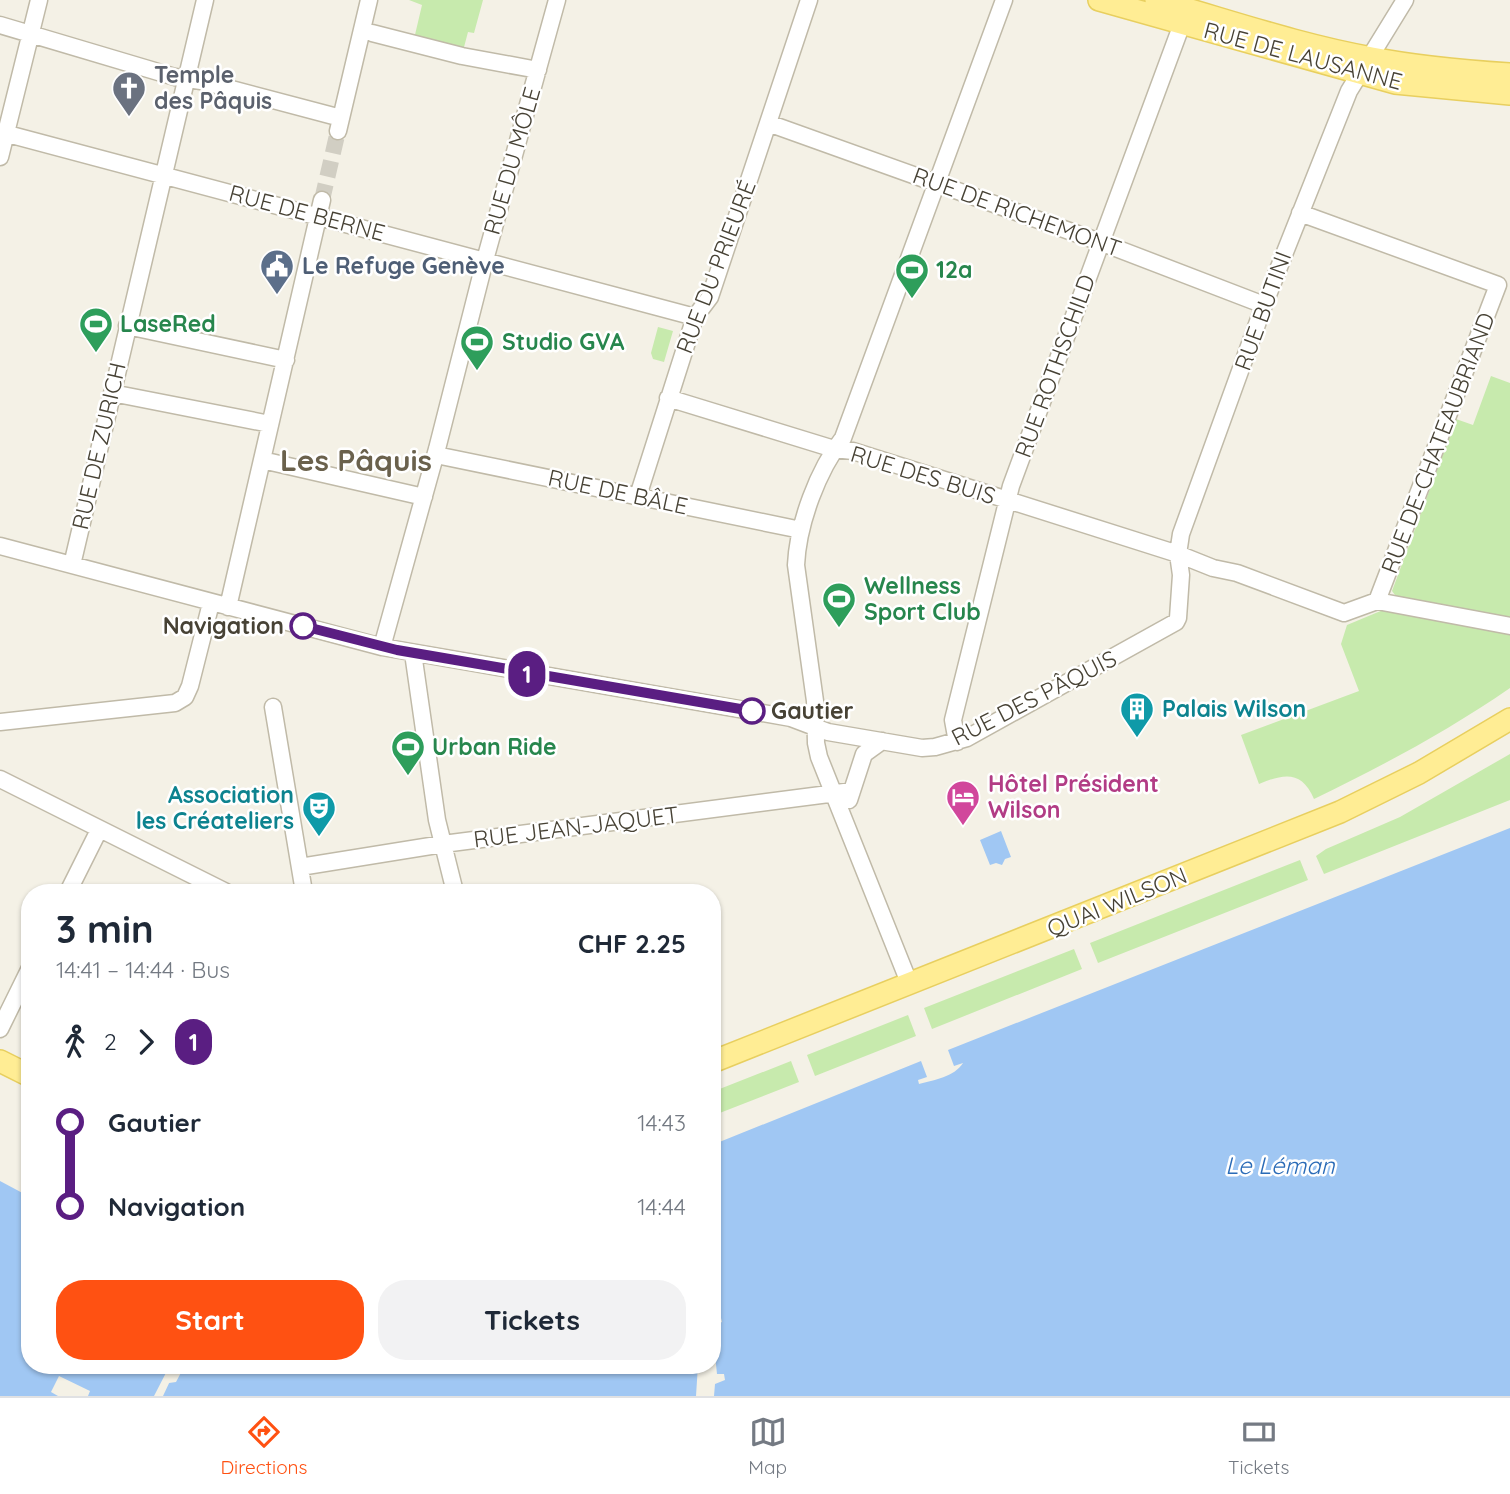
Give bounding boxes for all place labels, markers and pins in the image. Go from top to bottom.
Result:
place label: Temple des Pâquis [154,60,272,115]
church icon: Temple des Pâquis [110,69,148,118]
public building icon: Le Refuge Genève [258,247,296,296]
place label: Le Refuge Genève [302,251,505,280]
sports icon: 12a [893,251,931,300]
place label: 12a [936,255,972,284]
sports icon: LaseRed [77,305,115,354]
place label: LaseRed [120,309,216,338]
sports icon: Studio GVA [458,323,496,372]
place label: Studio GVA [502,327,625,356]
place label: Wellness Sport Club [864,571,981,626]
sports icon: Wellness Sport Club [820,580,858,629]
place label: Navigation [163,611,284,640]
marker: Navigation [290,613,316,639]
building icon: Palais Wilson [1118,690,1156,739]
place label: Palais Wilson [1162,694,1306,723]
place label: Gautier [771,696,853,725]
marker: Gautier [739,698,765,724]
sports icon: Urban Ride [389,728,427,777]
place label: Urban Ride [432,732,556,761]
place label: Hôtel Président Wilson [988,769,1159,824]
hotel icon: Hôtel Président Wilson [944,778,982,827]
place label: Association les Créateliers [136,780,294,835]
theatre icon: Association les Créateliers [300,789,338,838]

